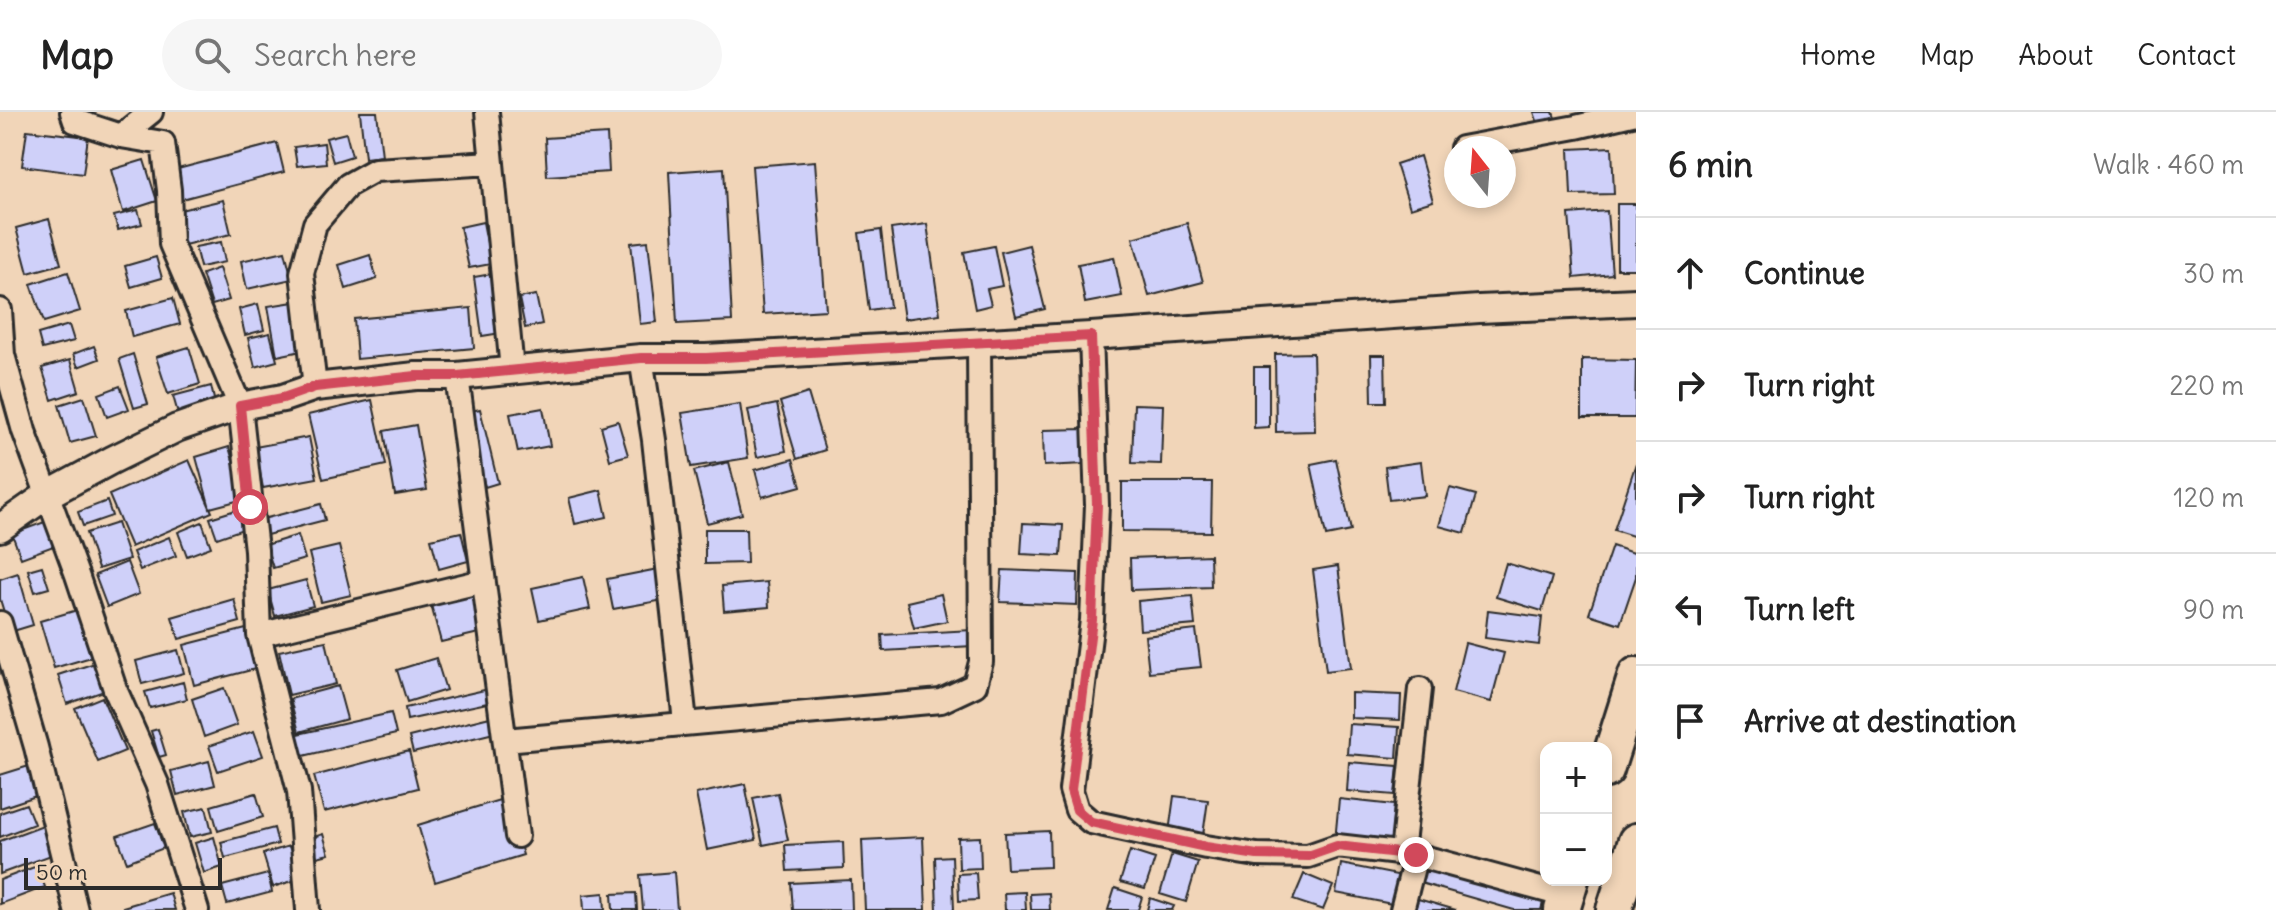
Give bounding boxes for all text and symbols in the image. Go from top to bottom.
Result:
search box [162,19,722,91]
text: Map [40,32,114,79]
icon: search [190,33,234,77]
text: Search here [254,36,417,74]
text: Home [1800,37,1876,73]
text: Map [1920,37,1974,73]
text: About [2018,37,2093,73]
text: Contact [2137,37,2236,73]
north arrow [1444,136,1516,208]
text: 6 min [1668,143,1753,186]
text: Walk · 460 m [2093,148,2244,181]
icon: ahead [1668,251,1712,295]
text: Continue [1744,254,1865,292]
text: 30 m [2183,257,2244,290]
icon: right [1668,363,1712,407]
text: Turn right [1744,366,1875,404]
text: 220 m [2169,369,2244,402]
icon: right [1668,475,1712,519]
text: Turn right [1744,478,1875,516]
text: 120 m [2173,481,2244,514]
route start [232,489,268,525]
icon: left [1668,587,1712,631]
text: Turn left [1744,590,1855,628]
text: 90 m [2183,593,2244,626]
icon: arrive [1668,699,1712,743]
text: Arrive at destination [1744,702,2016,740]
map controls [1540,742,1612,886]
button: + [1540,742,1612,814]
button: − [1540,814,1612,886]
route end [1398,837,1434,873]
scale bar [24,854,222,890]
text: 50 m [36,858,88,886]

